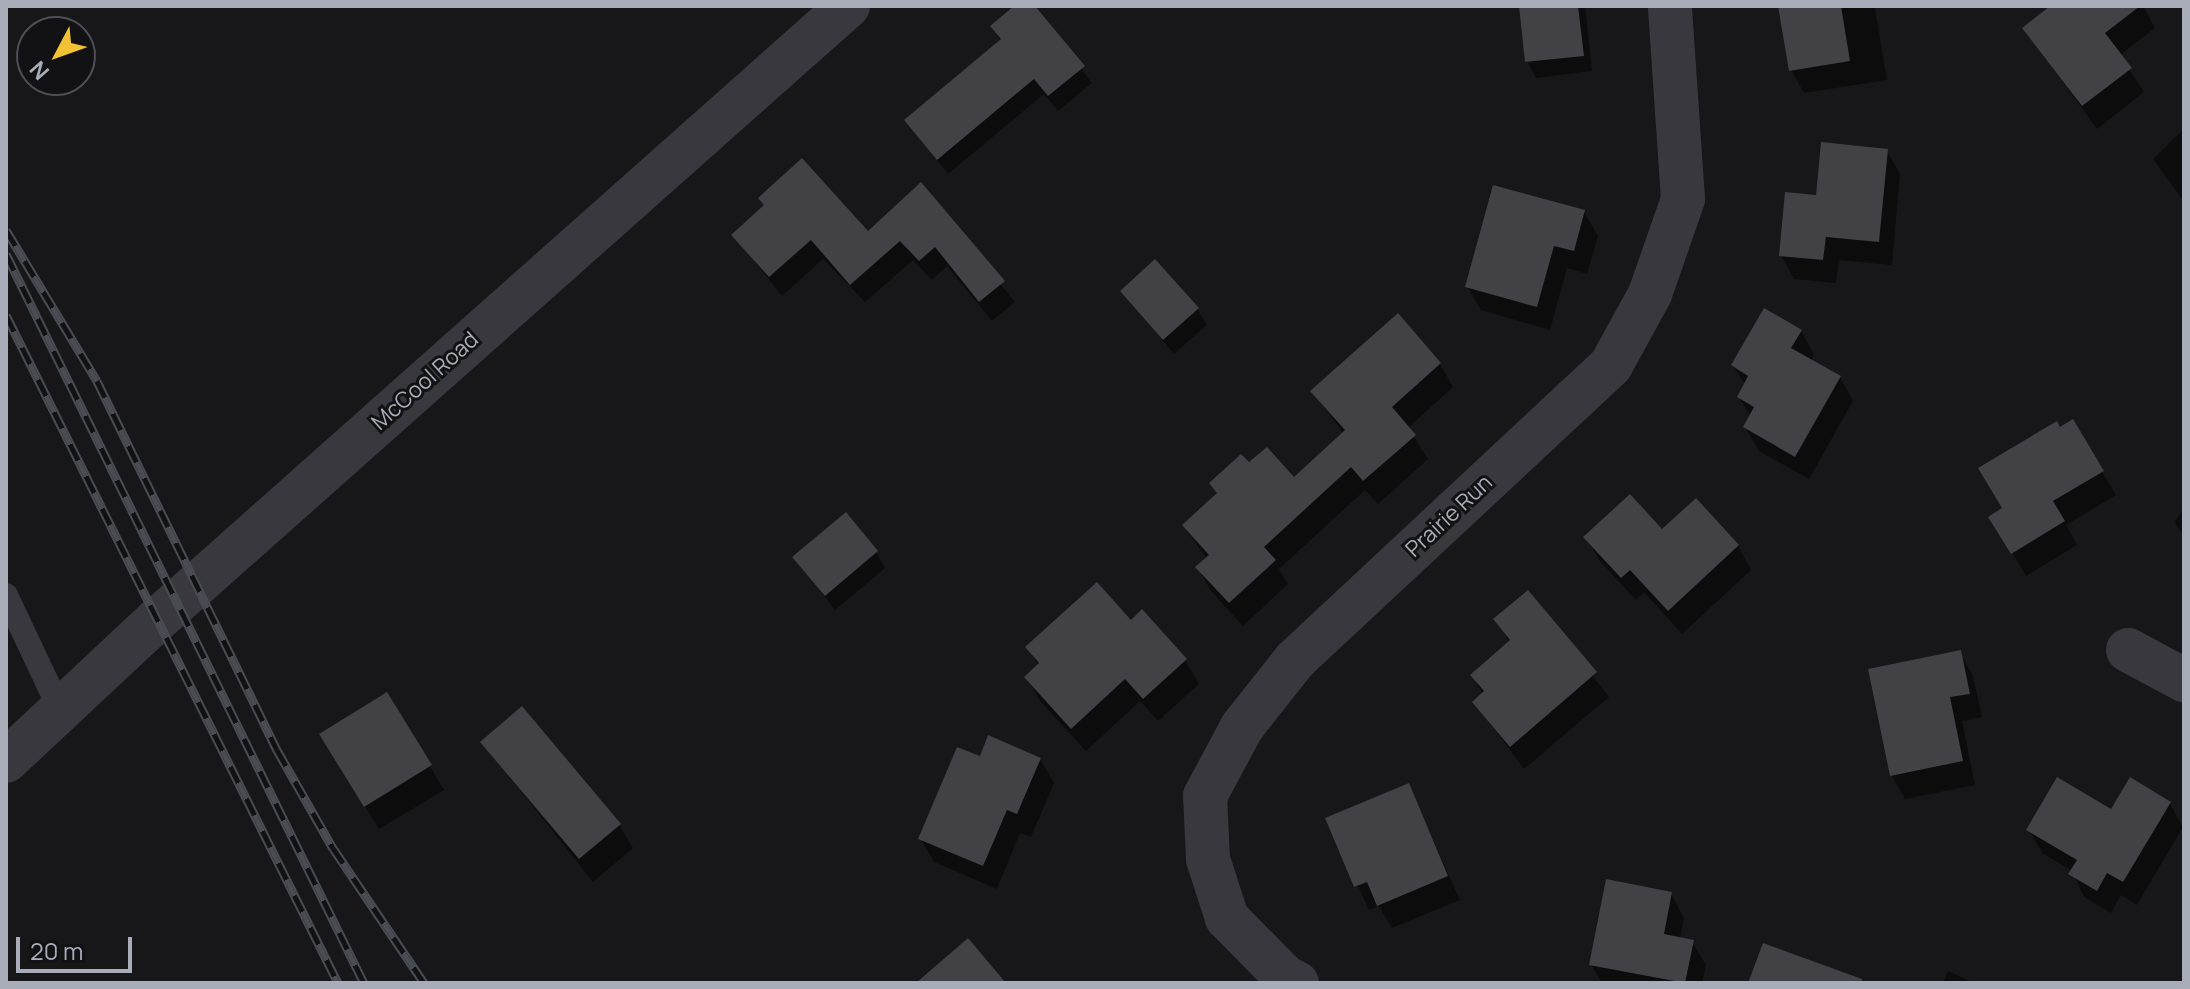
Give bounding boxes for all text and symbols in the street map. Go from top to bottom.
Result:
north arrow [16,16,96,96]
text: N [23,55,56,86]
street label: McCool Road [366,326,484,436]
street label: Prairie Run [1400,469,1498,563]
scale bar [20,921,136,971]
text: 20 m [30,934,83,967]

